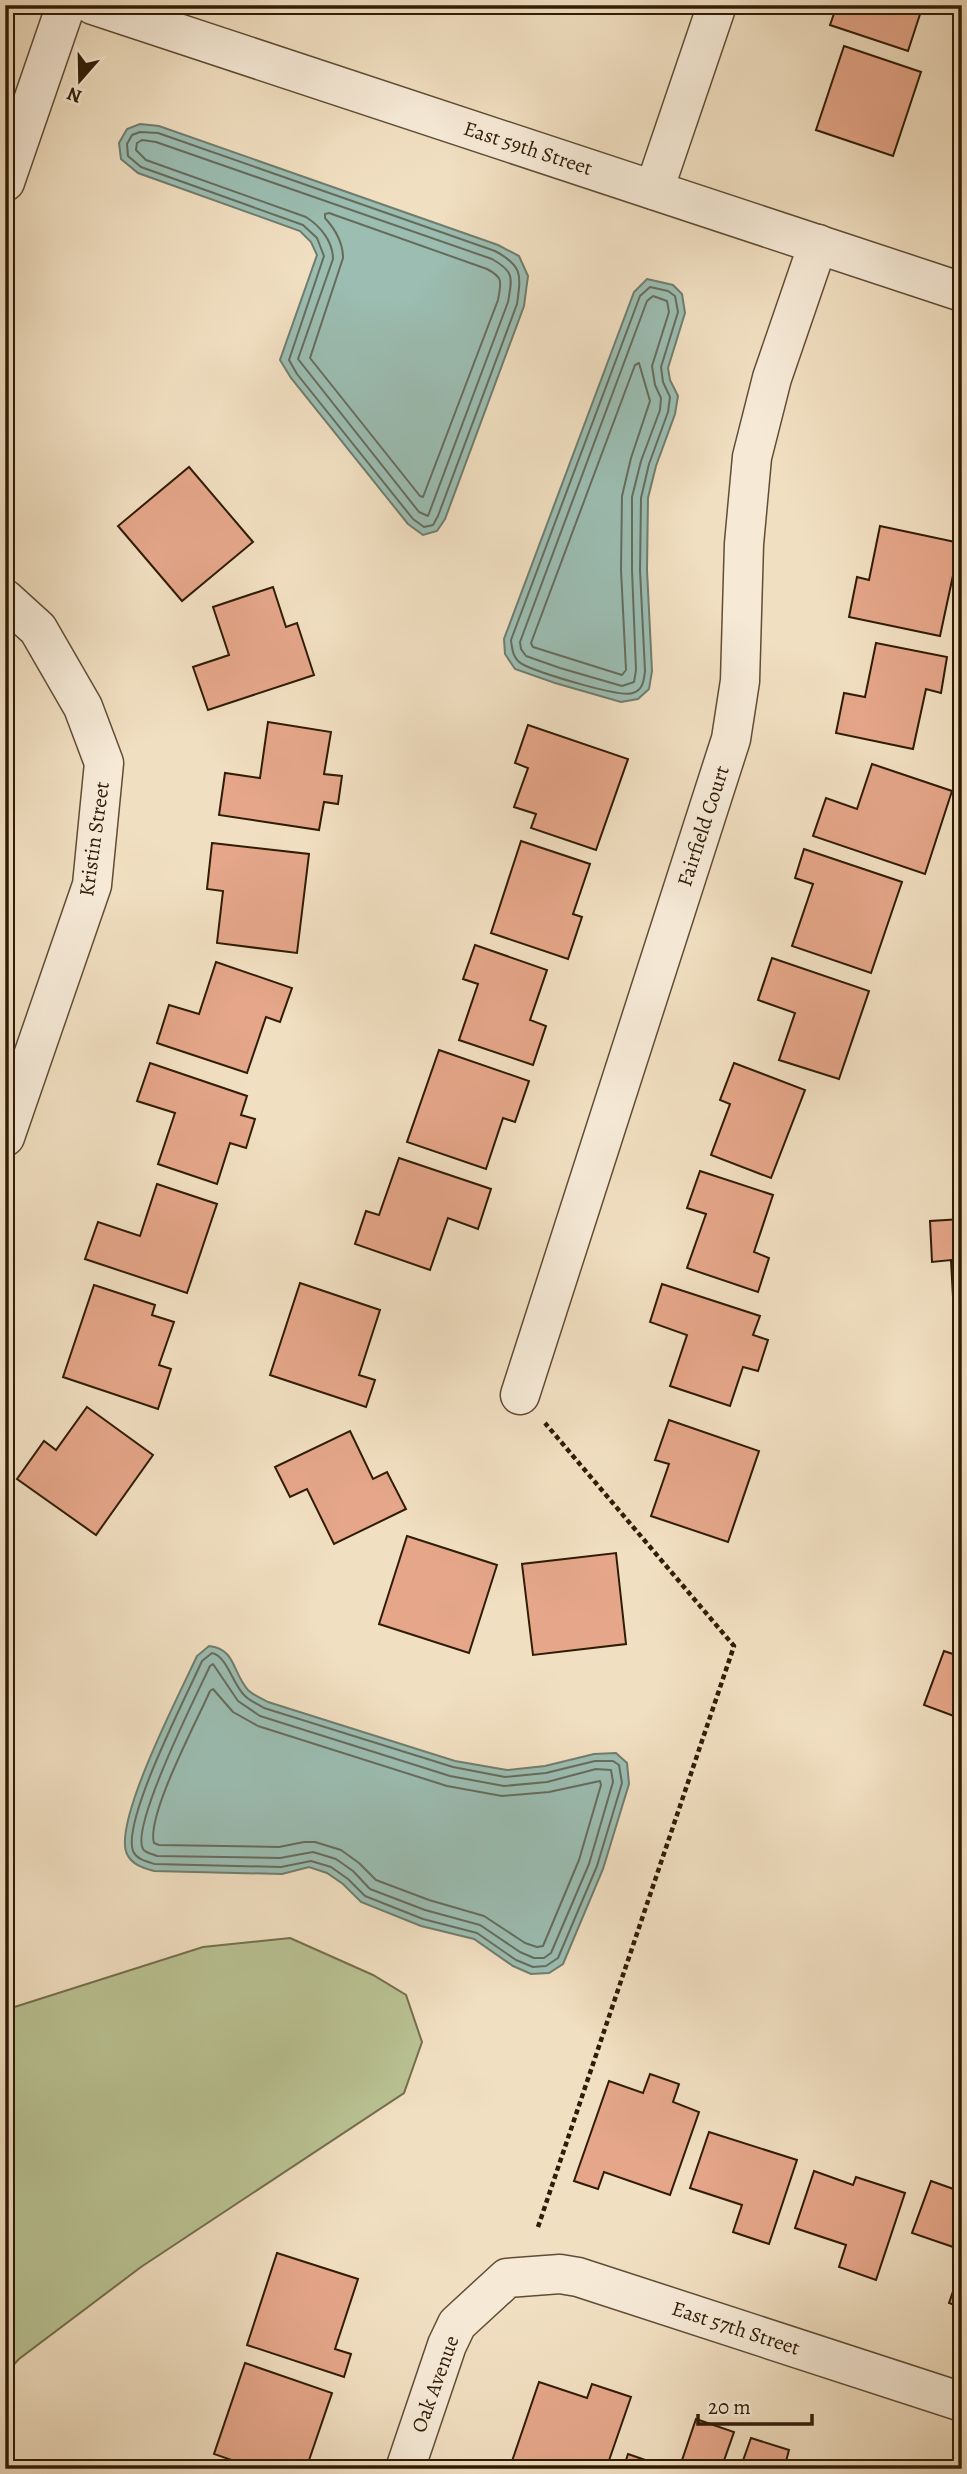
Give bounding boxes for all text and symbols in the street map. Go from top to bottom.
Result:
north arrow [46,46,116,116]
text: N [63,80,85,110]
street label: East 59th Street [460,114,596,182]
street label: Fairfield Court [670,762,736,890]
street label: Kristin Street [72,780,116,898]
street label: East 57th Street [668,2294,804,2362]
street label: Oak Avenue [404,2332,466,2436]
scale bar [698,2383,811,2427]
text: 20 m [708,2393,751,2421]

